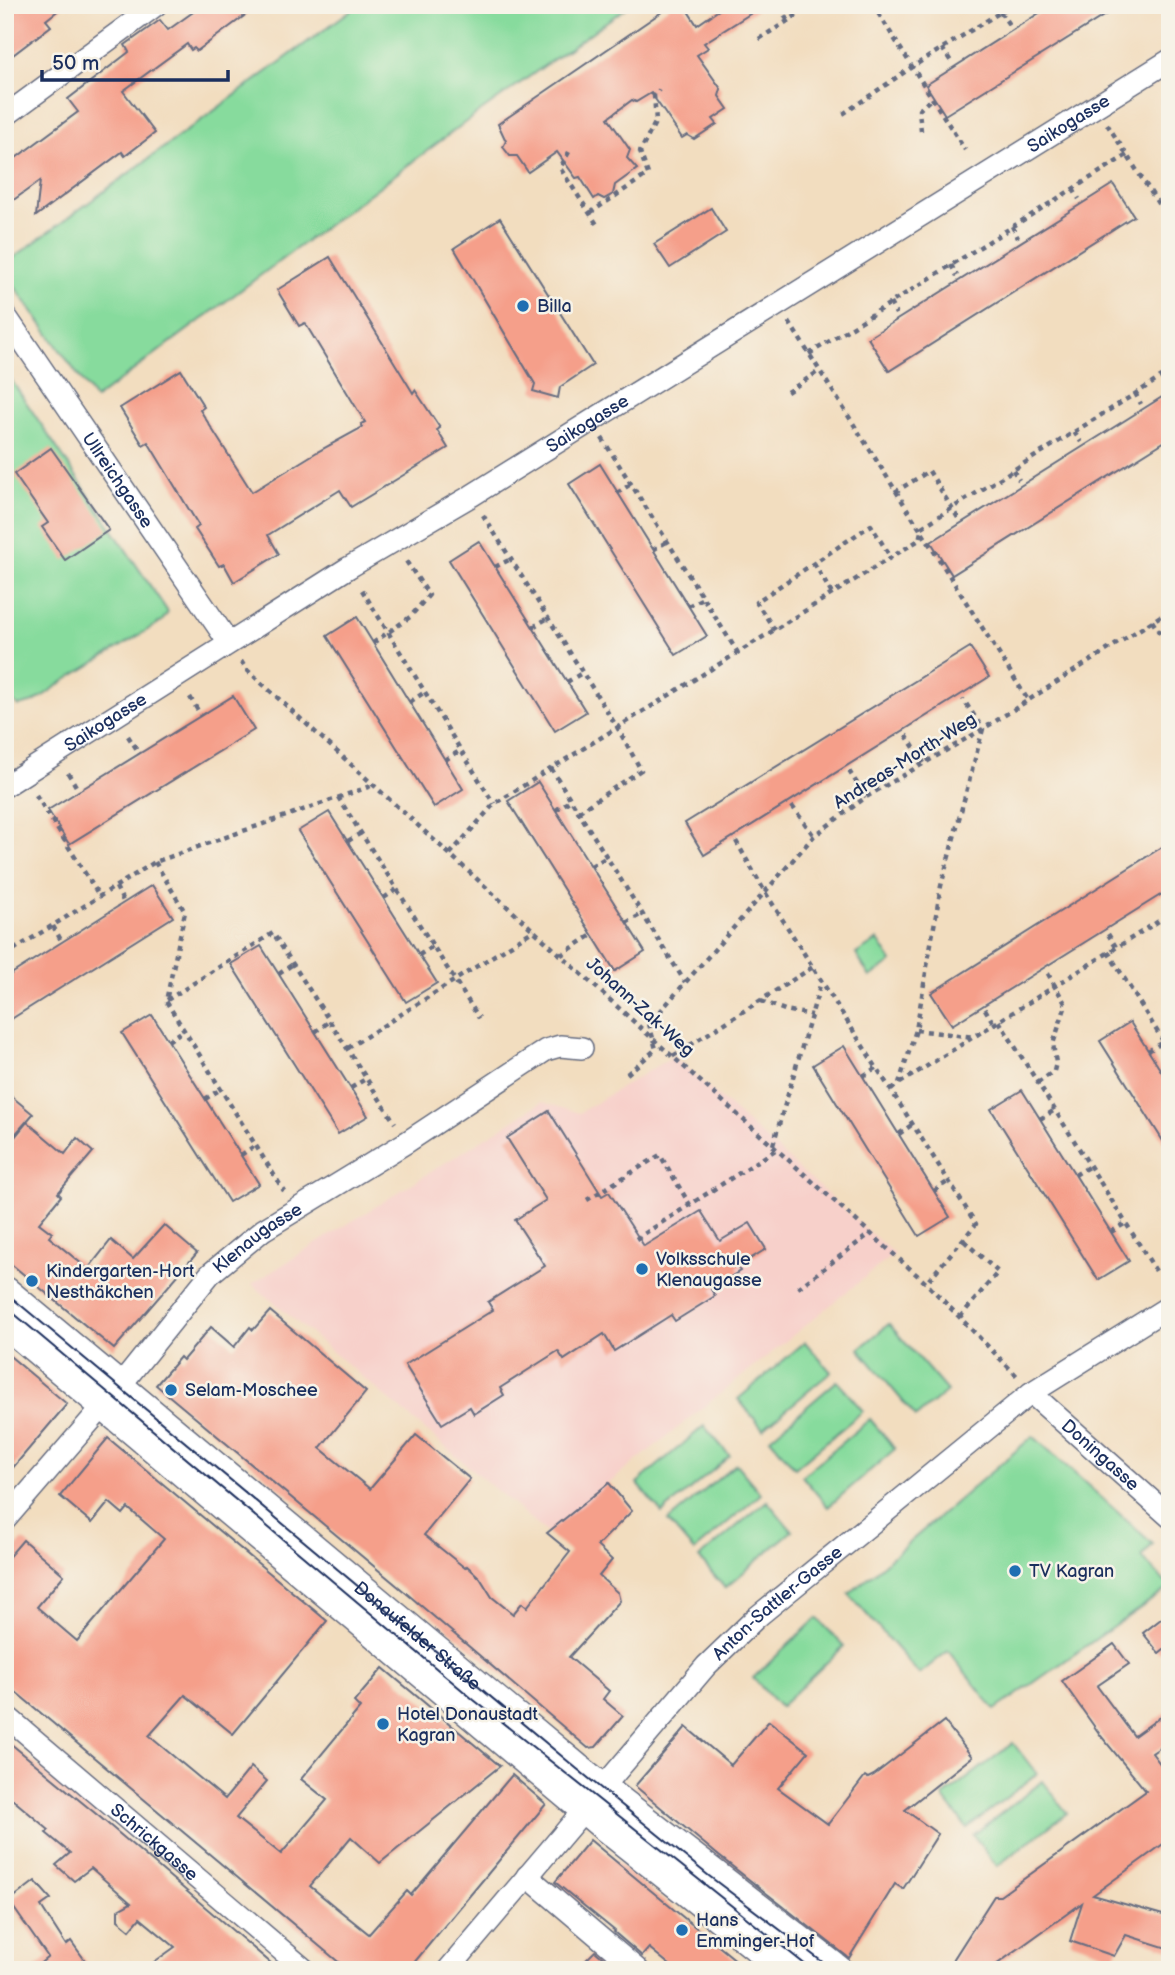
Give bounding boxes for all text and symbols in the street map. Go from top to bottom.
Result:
scale bar [42,38,228,82]
text: 50 m [52,51,99,76]
street label: Saikogasse [1023,90,1114,157]
place label: Billa [537,296,572,317]
marker: Billa [515,298,531,314]
street label: Saikogasse [542,390,633,457]
street label: Ullreichgasse [78,428,158,532]
street label: Saikogasse [60,688,151,756]
street label: Andreas-Morth-Weg [830,709,980,813]
street label: Johann-Zak-Weg [582,953,698,1061]
street label: Klenaugasse [209,1198,306,1278]
place label: Volksschule Klenaugasse [656,1249,762,1291]
place label: Kindergarten-Hort Nesthäkchen [46,1261,195,1303]
marker: Volksschule Klenaugasse [634,1261,650,1277]
marker: Kindergarten-Hort Nesthäkchen [24,1273,40,1289]
place label: Selam-Moschee [185,1380,318,1401]
marker: Selam-Moschee [163,1382,179,1398]
street label: Doningasse [1057,1415,1144,1495]
street label: Anton-Sattler-Gasse [708,1541,847,1665]
place label: TV Kagran [1029,1561,1114,1582]
marker: TV Kagran [1007,1563,1023,1579]
street label: Donaufelder Straße [350,1577,485,1695]
place label: Hotel Donaustadt Kagran [397,1704,539,1746]
marker: Hotel Donaustadt Kagran [375,1716,391,1732]
street label: Schrickgasse [106,1799,203,1885]
place label: Hans Emminger-Hof [696,1910,815,1952]
marker: Hans Emminger-Hof [674,1922,690,1938]

